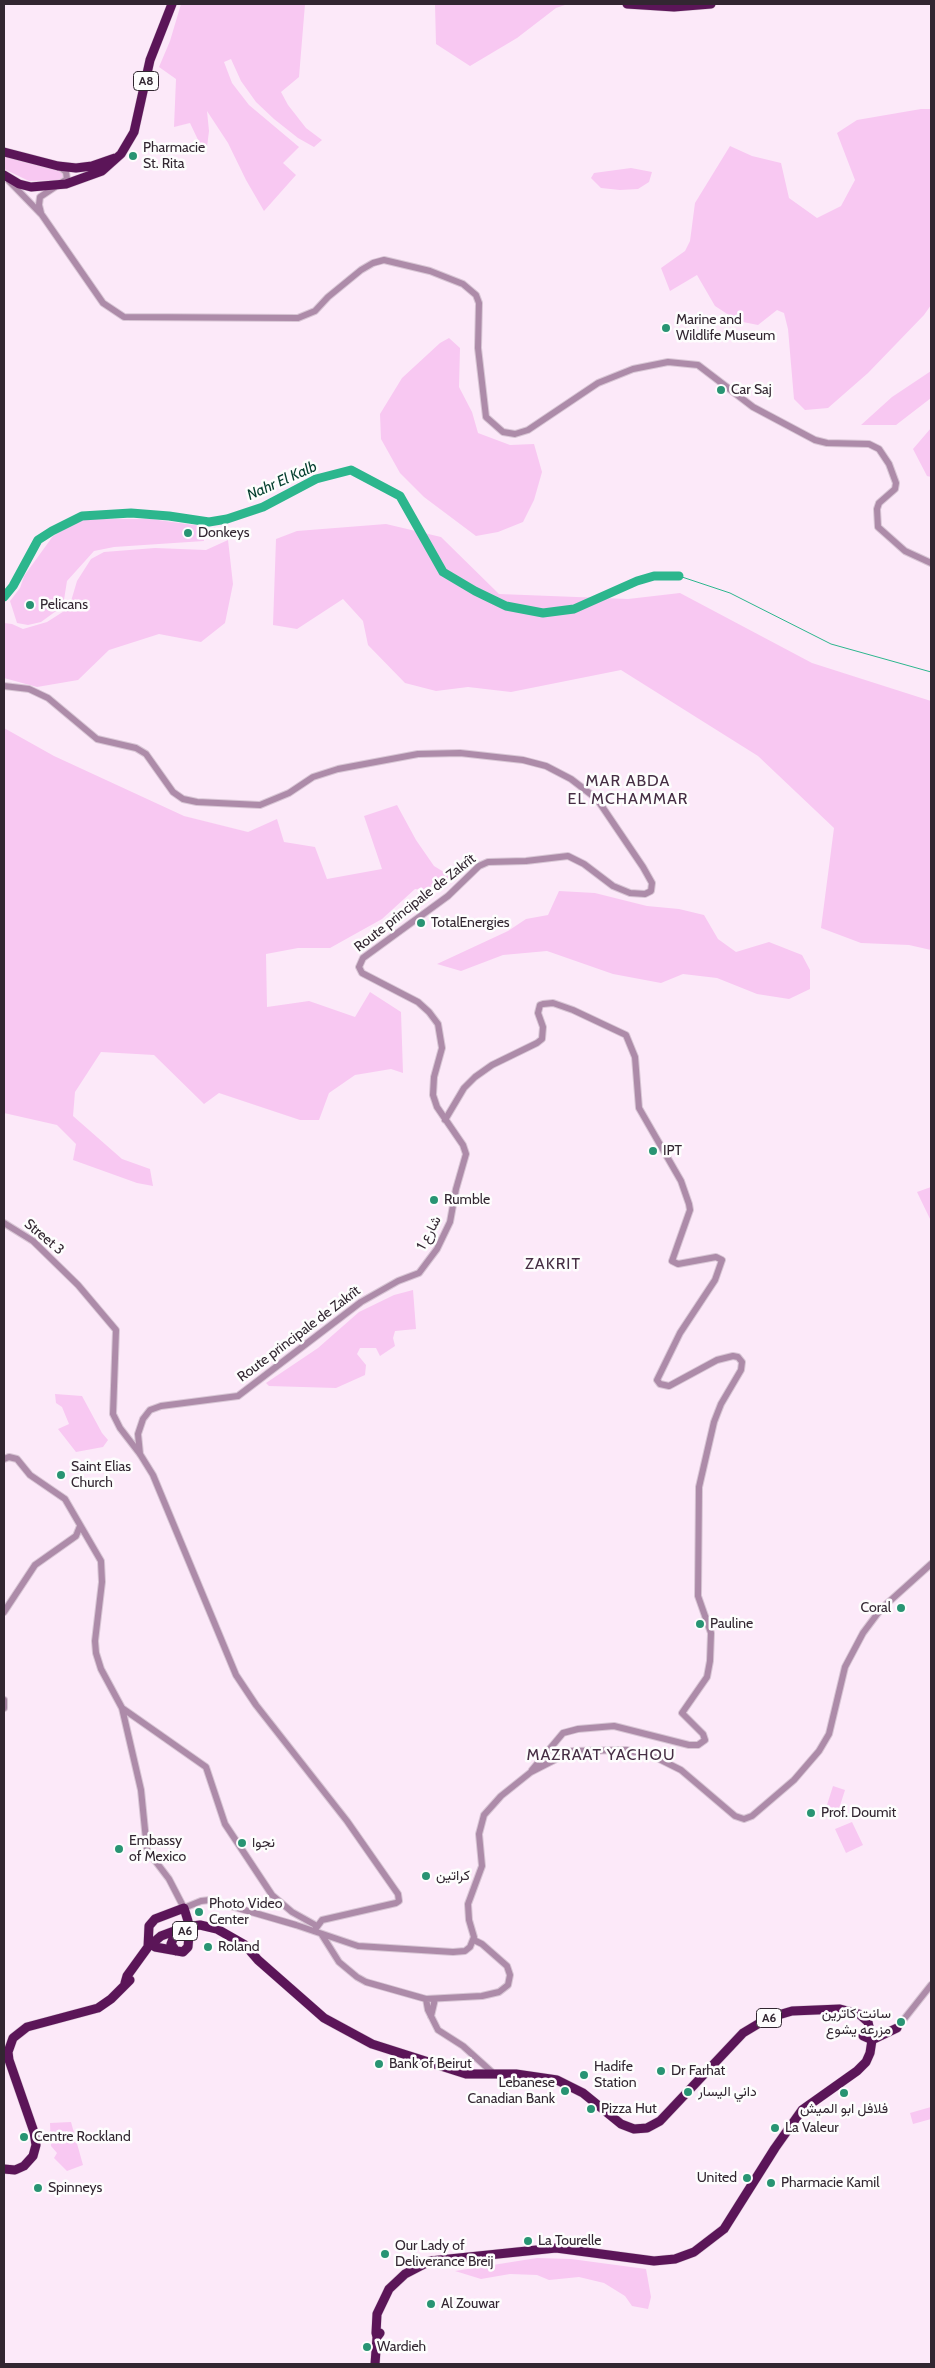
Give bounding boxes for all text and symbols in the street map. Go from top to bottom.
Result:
road number: A8 [134,72,158,90]
place label: Pharmacie St. Rita [143,140,205,172]
marker: Pharmacie St. Rita [127,150,139,162]
place label: Marine and Wildlife Museum [676,312,775,344]
marker: Marine and Wildlife Museum [660,322,672,334]
place label: Car Saj [731,382,772,398]
marker: Car Saj [715,384,727,396]
water label: Nahr El Kalb [244,458,320,504]
place label: Donkeys [198,525,249,541]
marker: Donkeys [182,527,194,539]
place label: Pelicans [40,597,88,613]
marker: Pelicans [24,599,36,611]
district label: MAR ABDA EL MCHAMMAR [566,771,690,809]
street label: Route principale de Zakrît [351,850,479,956]
place label: TotalEnergies [431,915,510,931]
marker: TotalEnergies [415,917,427,929]
place label: IPT [663,1143,682,1159]
marker: IPT [647,1145,659,1157]
place label: Rumble [444,1192,490,1208]
marker: Rumble [428,1194,440,1206]
street label: شارع 1 [413,1213,445,1253]
street label: Street 3 [21,1216,67,1258]
district label: ZAKRIT [524,1254,582,1274]
street label: Route principale de Zakrît [234,1282,364,1386]
place label: Saint Elias Church [71,1459,131,1491]
marker: Saint Elias Church [55,1469,67,1481]
place label: Coral [861,1600,891,1616]
marker: Coral [895,1602,907,1614]
place label: Pauline [710,1616,753,1632]
marker: Pauline [694,1618,706,1630]
district label: MAZRAAT YACHOU [525,1745,677,1765]
place label: Prof. Doumit [821,1805,896,1821]
marker: Prof. Doumit [805,1807,817,1819]
place label: Embassy of Mexico [129,1833,186,1865]
place label: نجوا [252,1835,275,1851]
marker: نجوا [236,1837,248,1849]
marker: Embassy of Mexico [113,1843,125,1855]
place label: كراتين [436,1868,470,1884]
marker: كراتين [420,1870,432,1882]
place label: Photo Video Center [209,1896,282,1928]
marker: Photo Video Center [193,1906,205,1918]
road number: A6 [172,1922,198,1940]
place label: Roland [218,1939,259,1955]
marker: Roland [202,1941,214,1953]
place label: سانت كاترين مزرعه يشوع [822,2006,891,2038]
road number: A6 [756,2009,782,2028]
marker: سانت كاترين مزرعه يشوع [895,2016,907,2028]
place label: Bank of Beirut [389,2056,472,2072]
marker: Bank of Beirut [373,2058,385,2070]
place label: Hadife Station [594,2059,636,2092]
place label: Dr Farhat [671,2063,725,2079]
marker: Dr Farhat [655,2065,667,2077]
marker: Hadife Station [578,2069,590,2081]
place label: Lebanese Canadian Bank [468,2075,555,2108]
place label: داني اليسار [698,2084,757,2100]
marker: Lebanese Canadian Bank [559,2085,571,2097]
marker: داني اليسار [682,2086,694,2098]
marker: فلافل ابو الميش [838,2087,850,2099]
place label: Pizza Hut [601,2101,657,2117]
place label: فلافل ابو الميش [800,2101,888,2117]
marker: Pizza Hut [585,2103,597,2115]
place label: La Valeur [785,2120,839,2136]
marker: La Valeur [769,2122,781,2134]
place label: Centre Rockland [34,2129,131,2145]
marker: Centre Rockland [18,2131,30,2143]
place label: United [697,2170,737,2186]
marker: United [741,2172,753,2184]
place label: Pharmacie Kamil [781,2175,880,2191]
marker: Pharmacie Kamil [765,2177,777,2189]
place label: Spinneys [48,2180,102,2196]
marker: Spinneys [32,2182,44,2194]
place label: La Tourelle [538,2233,601,2249]
marker: La Tourelle [522,2235,534,2247]
place label: Our Lady of Deliverance Breij [395,2238,494,2270]
marker: Our Lady of Deliverance Breij [379,2248,391,2260]
place label: Al Zouwar [441,2296,500,2312]
marker: Al Zouwar [425,2298,437,2310]
place label: Wardieh [377,2339,426,2355]
marker: Wardieh [361,2341,373,2353]

